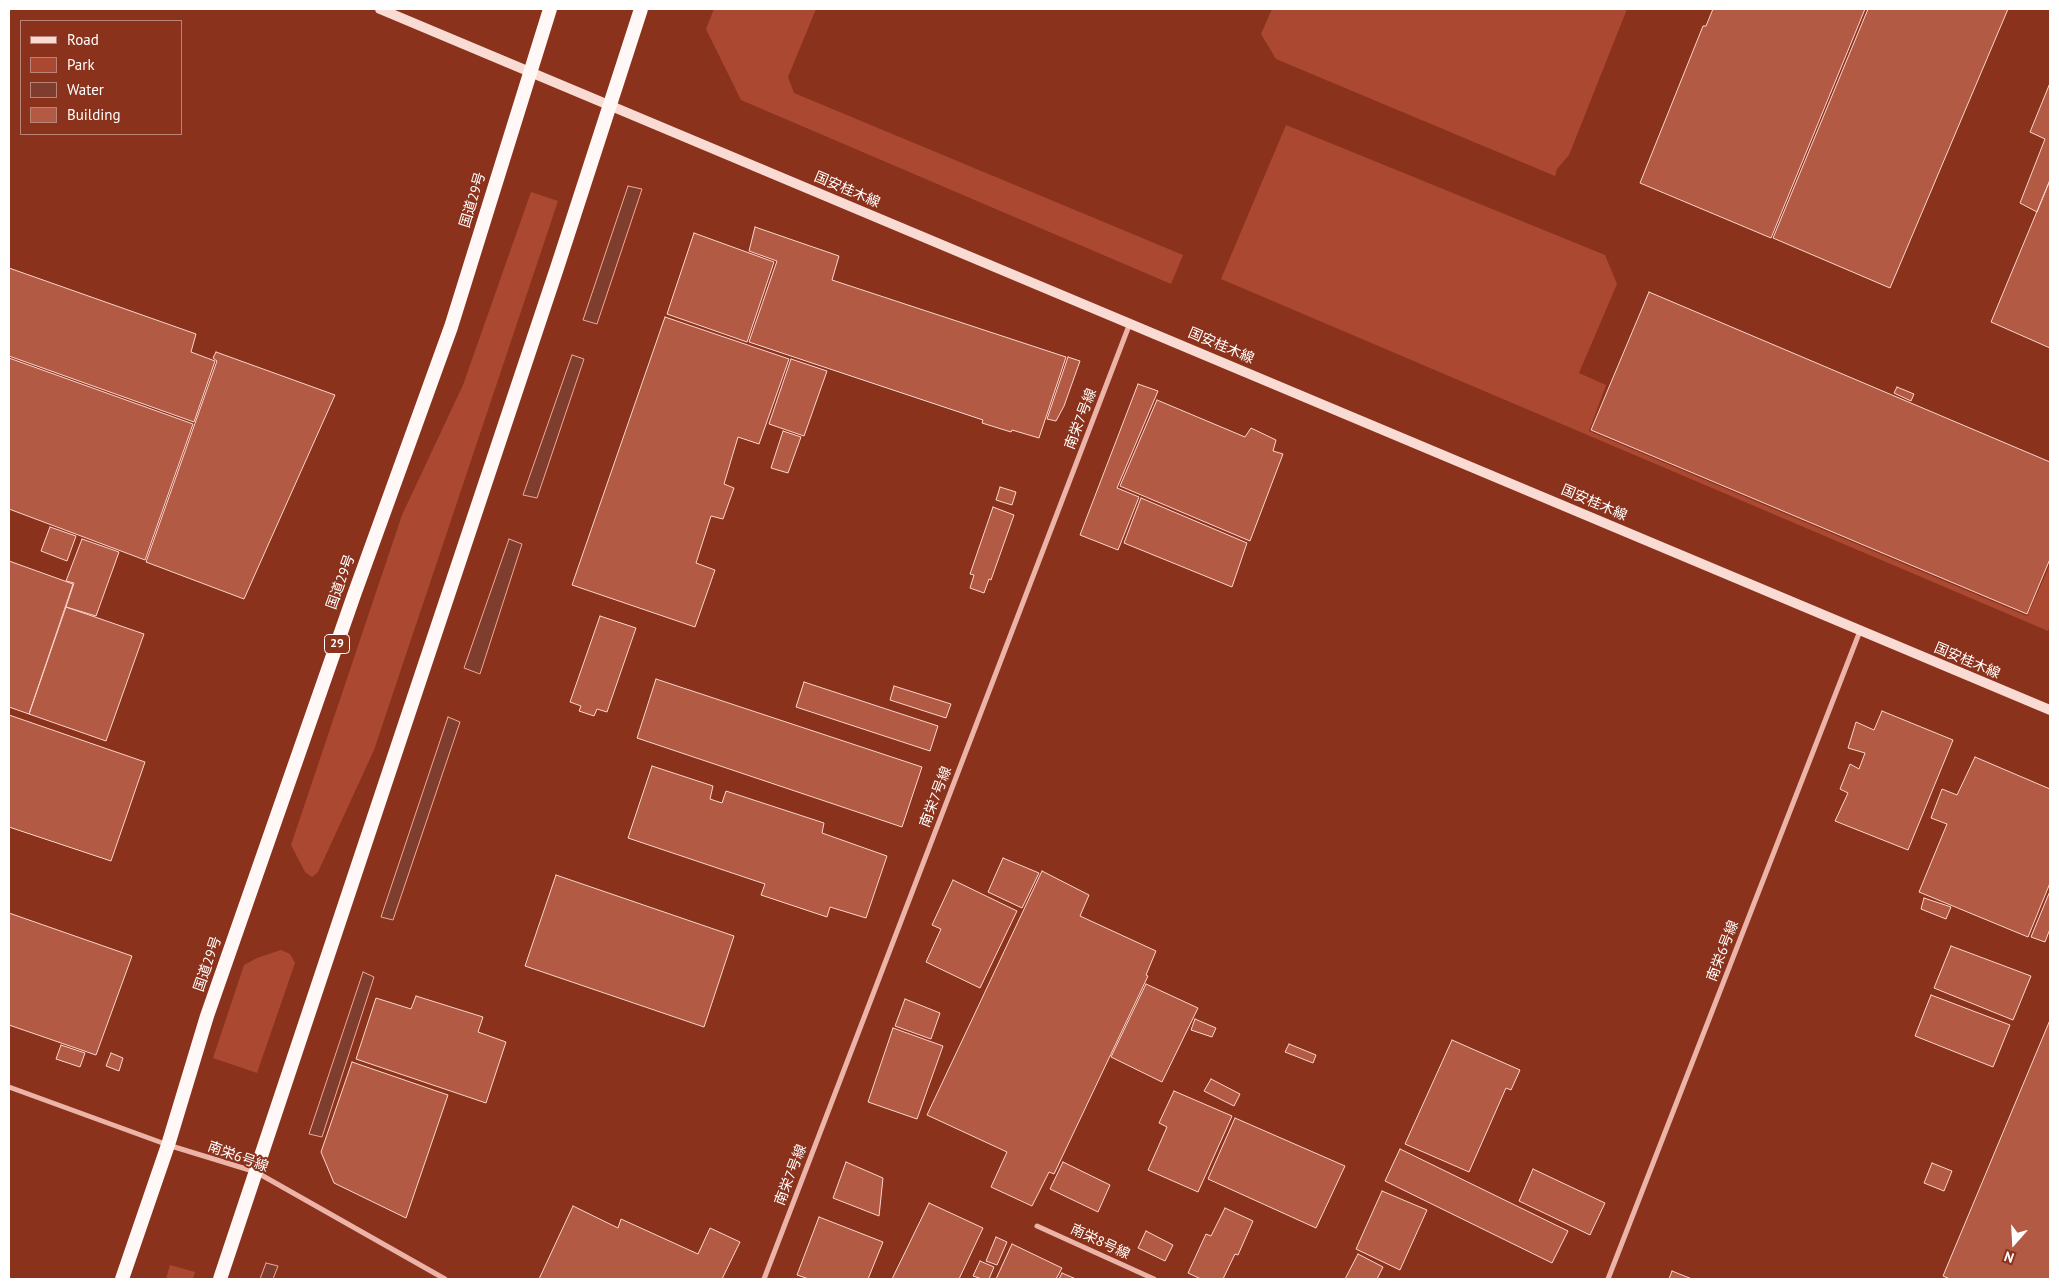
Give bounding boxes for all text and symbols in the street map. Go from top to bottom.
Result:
legend [20,20,182,135]
text: Road [67,30,99,49]
text: Park [67,55,95,74]
text: Water [67,80,104,99]
text: Building [67,105,121,124]
street label: 国安桂木線 [812,169,882,211]
street label: 国道29号 [457,170,489,230]
street label: 国安桂木線 [1186,325,1256,367]
street label: 南栄7号線 [1062,386,1100,452]
street label: 国安桂木線 [1559,482,1629,524]
street label: 国道29号 [323,552,359,612]
road number: 29 [324,634,350,654]
street label: 国安桂木線 [1932,640,2002,682]
street label: 南栄7号線 [917,764,955,830]
street label: 南栄6号線 [1704,918,1742,984]
street label: 国道29号 [191,934,225,994]
street label: 南栄6号線 [205,1138,271,1176]
street label: 南栄7号線 [772,1142,810,1208]
north arrow [1989,1218,2039,1268]
street label: 南栄8号線 [1068,1221,1132,1263]
text: N [2002,1247,2016,1267]

